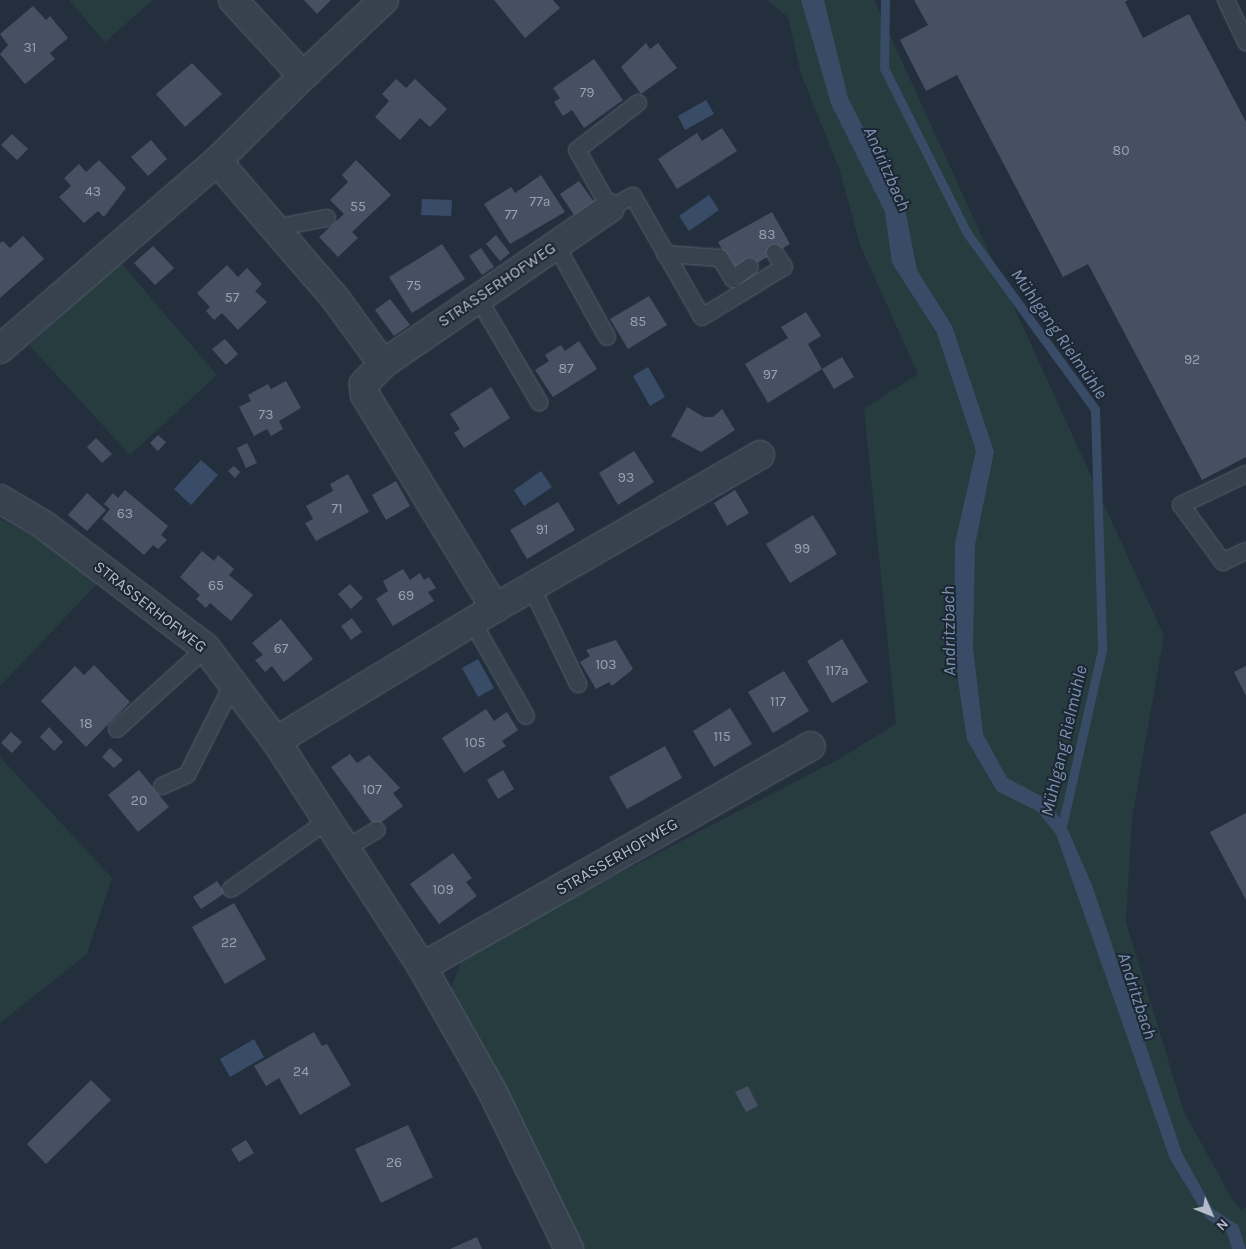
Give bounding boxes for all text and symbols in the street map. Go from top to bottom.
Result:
house number: 31 [24,40,36,56]
house number: 79 [580,85,594,101]
water label: Andritzbach [859,123,915,215]
house number: 80 [1113,143,1129,159]
house number: 43 [85,184,101,200]
house number: 77a [530,194,550,210]
house number: 55 [350,199,366,215]
house number: 77 [504,207,518,223]
house number: 83 [759,227,775,243]
street label: STRASSERHOFWEG [435,239,559,331]
water label: Mühlgang Rielmühle [1006,265,1112,403]
house number: 75 [407,278,421,294]
house number: 57 [225,290,239,306]
house number: 85 [630,314,646,330]
house number: 92 [1184,352,1200,368]
house number: 87 [558,361,574,377]
house number: 97 [763,367,777,383]
house number: 73 [259,407,273,423]
house number: 93 [618,470,634,486]
house number: 71 [331,501,343,517]
house number: 63 [117,506,133,522]
house number: 91 [536,522,548,538]
house number: 99 [794,541,810,557]
street label: STRASSERHOFWEG [90,557,210,657]
house number: 65 [208,578,224,594]
water label: Andritzbach [937,586,961,676]
house number: 69 [398,588,414,604]
house number: 67 [274,641,288,657]
house number: 103 [595,657,617,673]
house number: 117a [825,663,849,679]
water label: Mühlgang Rielmühle [1036,663,1092,819]
house number: 117 [770,694,786,710]
house number: 18 [79,716,93,732]
house number: 115 [713,729,731,745]
house number: 105 [465,735,485,751]
house number: 107 [362,782,382,798]
house number: 20 [131,793,147,809]
street label: STRASSERHOFWEG [553,814,681,900]
house number: 109 [432,882,454,898]
house number: 22 [221,935,237,951]
water label: Andritzbach [1113,950,1161,1042]
house number: 24 [293,1064,309,1080]
house number: 26 [386,1155,402,1171]
north arrow [1186,1189,1236,1239]
text: N [1213,1215,1232,1234]

